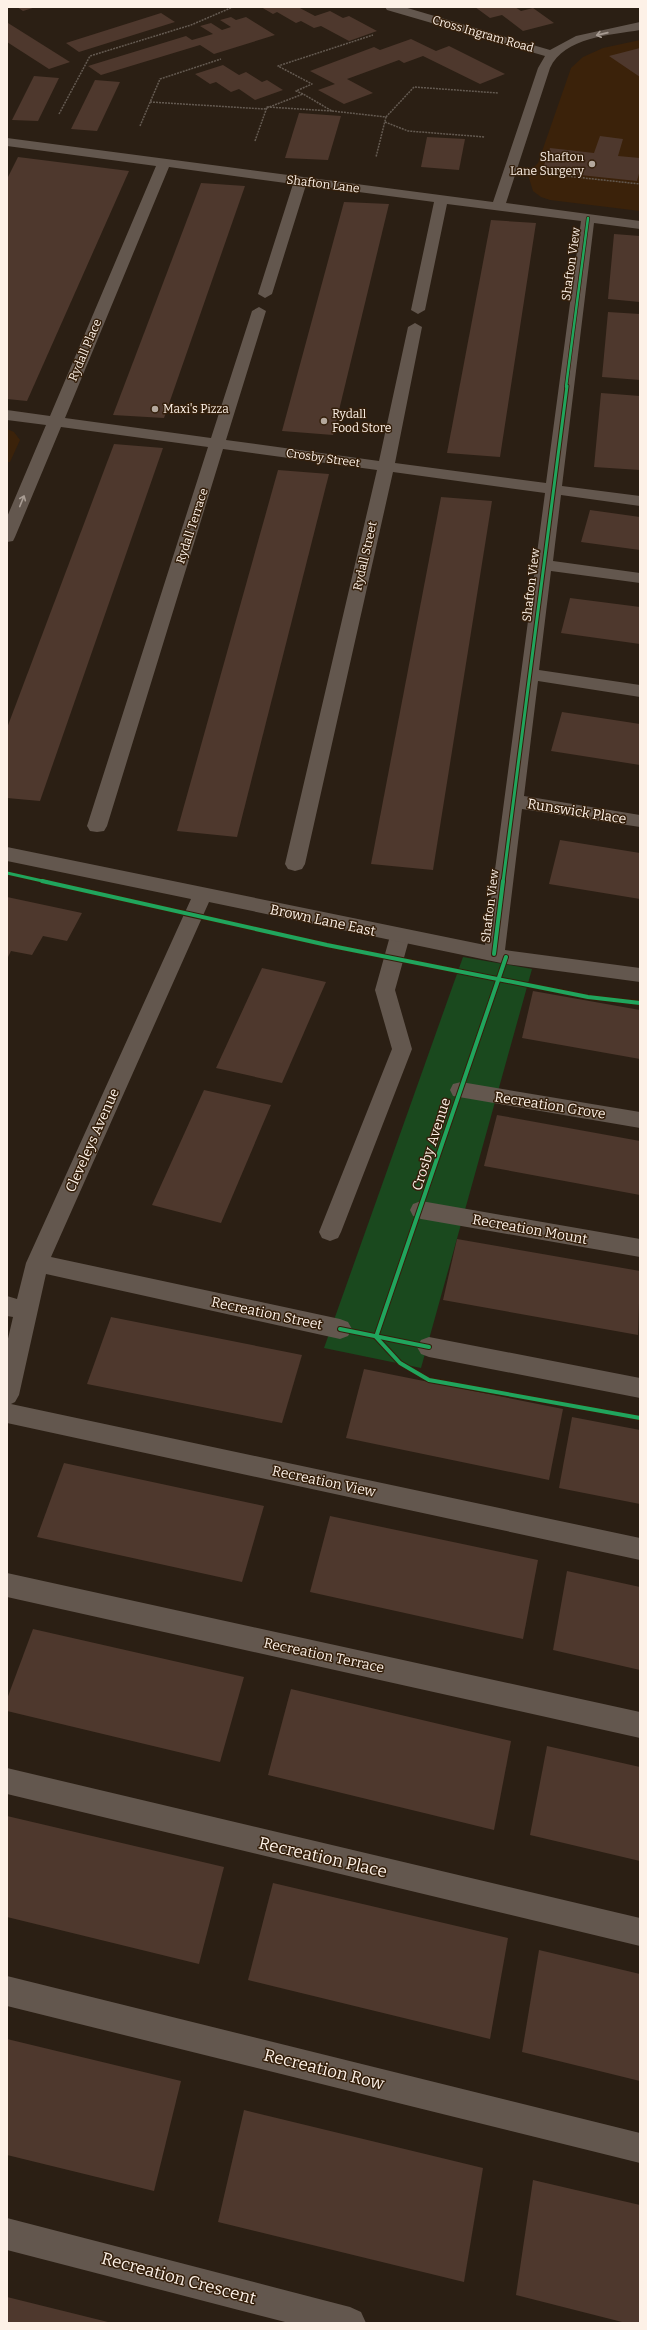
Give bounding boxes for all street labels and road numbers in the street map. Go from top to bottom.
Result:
street label: Cross Ingram Road [431,13,535,55]
street label: Shafton Lane [286,173,360,195]
street label: Shafton View [559,226,583,302]
street label: Rydall Place [66,317,104,383]
street label: Crosby Street [285,446,361,470]
street label: Rydall Terrace [173,486,211,566]
street label: Rydall Street [350,519,380,592]
street label: Shafton View [520,547,542,623]
street label: Runswick Place [526,795,628,828]
street label: Shafton View [479,868,501,944]
street label: Brown Lane East [269,901,377,940]
street label: Cleveleys Avenue [62,1086,123,1195]
street label: Recreation Grove [493,1088,607,1123]
street label: Crosby Avenue [408,1096,454,1193]
street label: Recreation Mount [471,1211,589,1248]
street label: Recreation Street [210,1293,324,1334]
street label: Recreation View [271,1462,378,1501]
street label: Recreation Terrace [262,1634,386,1677]
street label: Recreation Place [257,1833,389,1882]
street label: Recreation Row [261,2044,387,2095]
street label: Recreation Crescent [99,2248,258,2309]

